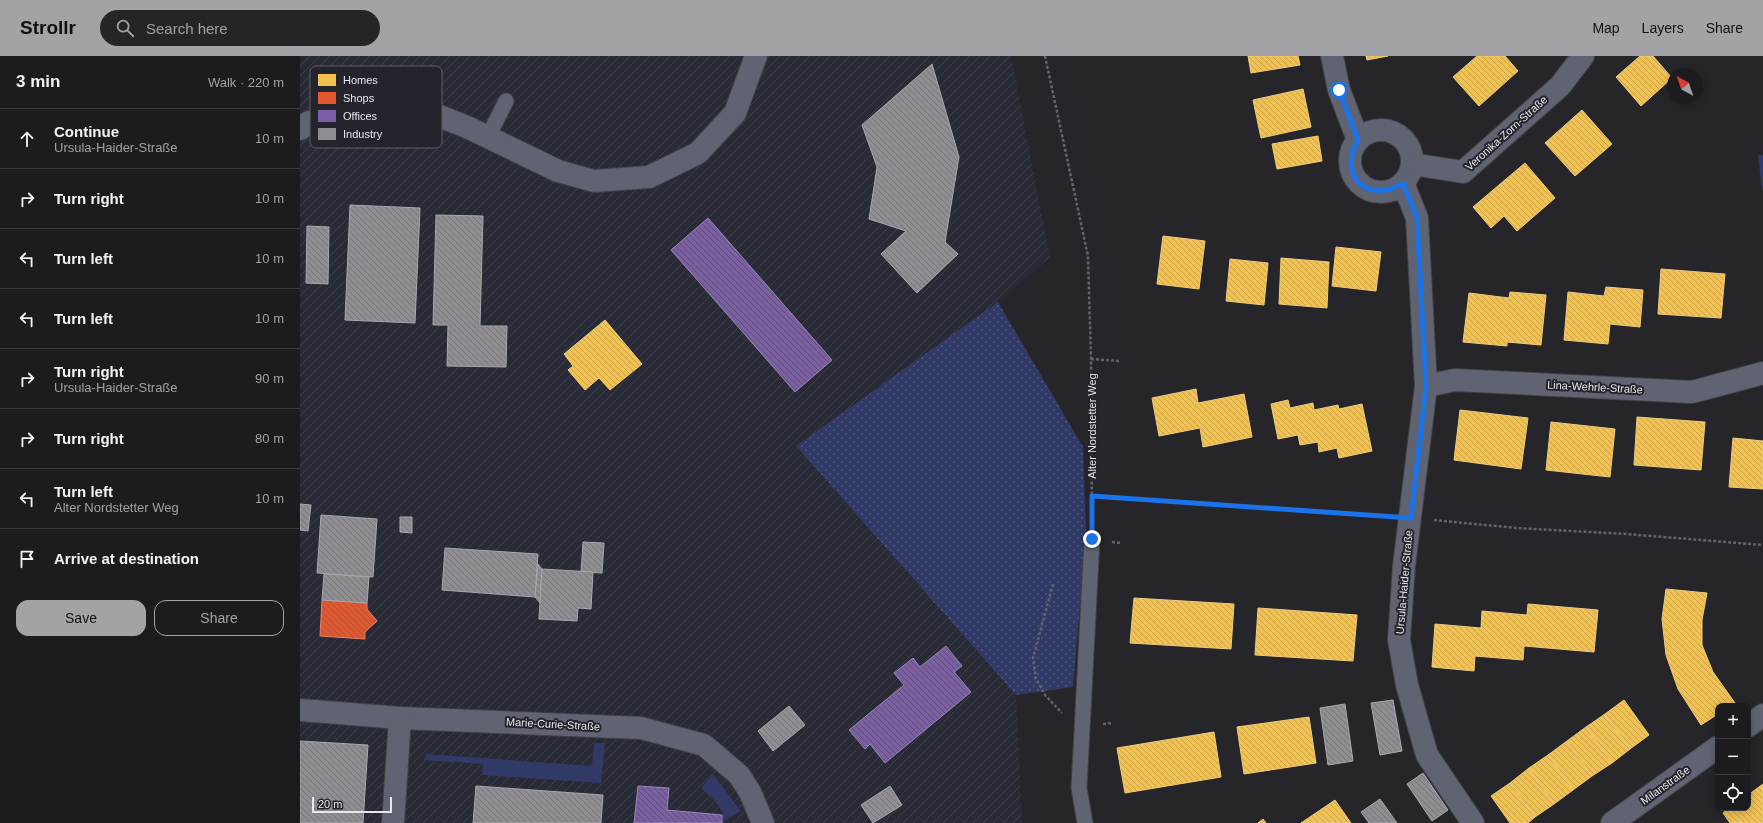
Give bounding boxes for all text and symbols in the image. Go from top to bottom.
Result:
search box [100,10,380,46]
text: Strollr [20,17,76,38]
icon: search [114,17,136,39]
text: Search here [146,20,228,37]
text: Map [1592,20,1620,36]
text: Layers [1642,20,1684,36]
text: Share [1706,20,1743,36]
legend [310,66,442,148]
north arrow [1667,68,1703,104]
text: 3 min [16,72,60,91]
text: Homes [343,74,378,86]
text: Walk · 220 m [208,75,284,90]
route start [1330,81,1348,99]
text: Shops [343,92,375,104]
street label: Veronika-Zorn-Straße [1463,93,1549,173]
text: Offices [343,110,378,122]
text: Continue [54,123,119,140]
icon: ahead [16,128,38,150]
text: Industry [343,128,383,140]
text: 10 m [255,131,284,146]
text: Ursula-Haider-Straße [54,140,178,155]
icon: right [16,188,38,210]
text: Turn right [54,190,124,207]
text: 10 m [255,191,284,206]
icon: left [16,248,38,270]
text: Turn left [54,250,113,267]
text: 10 m [255,251,284,266]
icon: left [16,308,38,330]
text: Turn left [54,310,113,327]
text: 10 m [255,311,284,326]
text: Turn right [54,363,124,380]
icon: right [16,368,38,390]
text: 90 m [255,371,284,386]
street label: Alter Nordstetter Weg [1086,373,1098,479]
street label: Lina-Wehrle-Straße [1547,379,1643,395]
text: Ursula-Haider-Straße [54,380,178,395]
icon: right [16,428,38,450]
text: Turn right [54,430,124,447]
text: 80 m [255,431,284,446]
text: Turn left [54,483,113,500]
icon: left [16,488,38,510]
text: 10 m [255,491,284,506]
text: Alter Nordstetter Weg [54,500,179,515]
street label: Ursula-Haider-Straße [1393,529,1415,635]
route end [1083,530,1101,548]
icon: arrive [16,548,38,570]
text: Arrive at destination [54,550,199,567]
button: Save [16,600,146,636]
button: Share [154,600,284,636]
map controls [1715,703,1751,811]
button: + [1715,703,1751,739]
street label: Marie-Curie-Straße [506,716,600,732]
button: − [1715,739,1751,775]
street label: Milanstraße [1638,763,1692,807]
button: locate [1715,775,1751,811]
scale bar [312,795,392,814]
text: 20 m [318,798,342,810]

